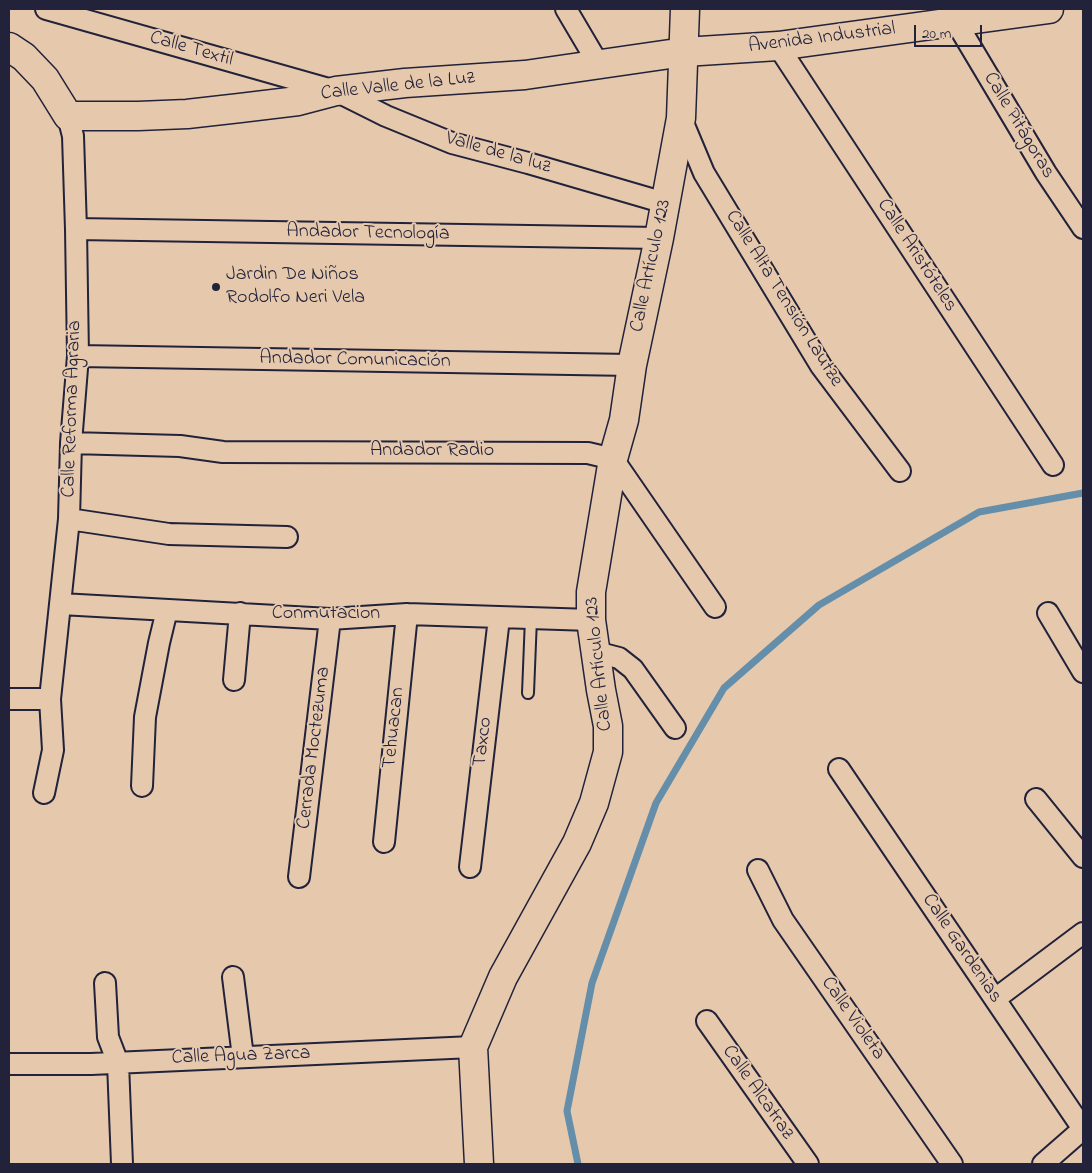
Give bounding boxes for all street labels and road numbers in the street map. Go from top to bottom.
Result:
street label: Avenida Industrial [747,18,897,60]
street label: Calle Textil [147,27,235,73]
street label: Calle Valle de la Luz [320,67,476,107]
street label: Calle Pitágoras [977,68,1059,184]
street label: Valle de la luz [443,128,553,180]
street label: Calle Aristóteles [871,195,961,317]
street label: Calle Artículo 123 [626,198,678,334]
street label: Calle Alta Tensión Lautze [719,206,847,392]
street label: Andador Tecnología [286,221,450,247]
street label: Calle Reforma Agraria [58,320,88,498]
street label: Andador Comunicación [259,347,451,375]
street label: Andador Radio [370,440,494,464]
street label: Calle Artículo 123 [581,596,619,732]
street label: Conmutacion [272,603,380,627]
street label: Cerrada Moctezuma [293,665,337,831]
street label: Tehuacan [379,686,411,770]
street label: Taxco [469,716,499,768]
street label: Calle Gardenias [916,890,1006,1008]
street label: Calle Violeta [815,973,889,1065]
street label: Calle Alcatraz [716,1041,798,1145]
street label: Calle Agua Zarca [171,1043,311,1071]

